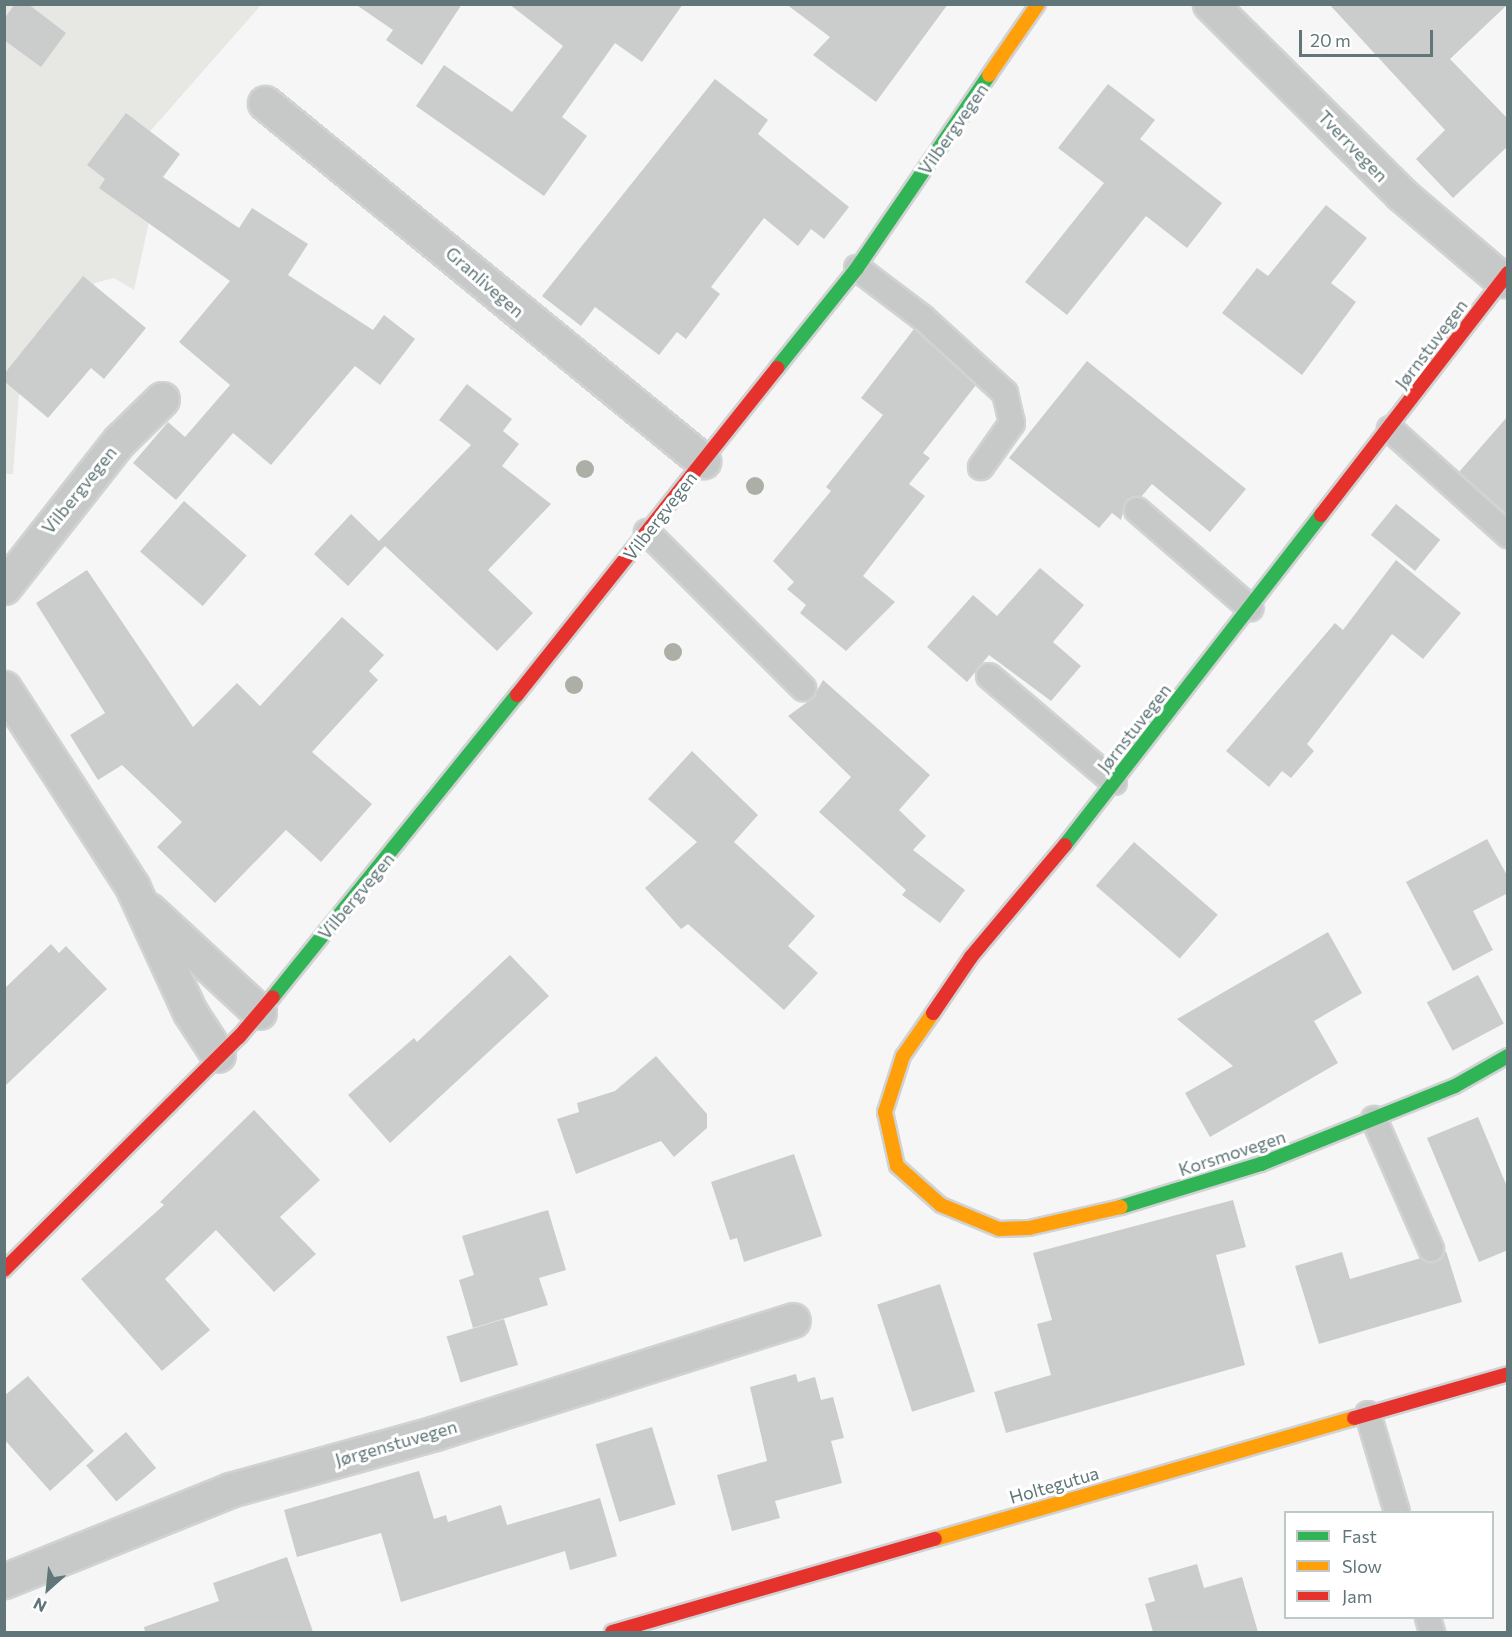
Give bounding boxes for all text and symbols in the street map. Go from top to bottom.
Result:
scale bar [1302,18,1436,56]
text: 20 m [1310,29,1351,51]
street label: Vilbergvegen [914,79,992,179]
street label: Tverrvegen [1314,106,1392,186]
street label: Granlivegen [441,242,529,322]
street label: Jørnstuvegen [1390,295,1472,393]
street label: Vilbergvegen [37,442,121,538]
street label: Vilbergvegen [619,467,701,565]
street label: Jørnstuvegen [1093,679,1175,777]
street label: Vilbergvegen [314,848,398,944]
street label: Korsmovegen [1176,1126,1288,1180]
street label: Jørgenstuvegen [332,1415,460,1471]
street label: Holtegutua [1007,1462,1101,1508]
legend [1284,1511,1494,1619]
text: Fast [1342,1525,1377,1547]
text: Slow [1342,1555,1382,1577]
north arrow [18,1559,78,1619]
text: Jam [1342,1585,1372,1607]
text: N [30,1594,49,1617]

